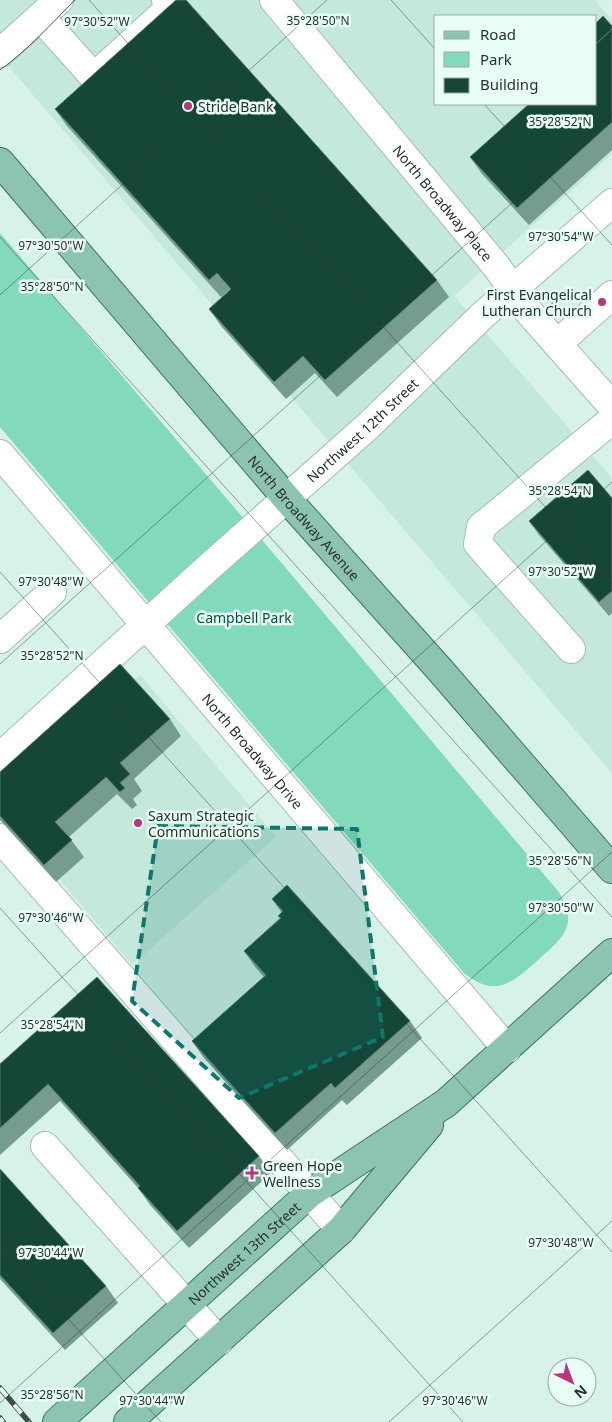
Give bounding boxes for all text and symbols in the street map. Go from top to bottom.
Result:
text: 35°28'50"N [286,12,350,29]
text: 97°30'52"W [64,13,130,30]
legend [434,15,597,105]
text: Road [480,24,516,44]
text: Park [480,49,512,69]
text: Building [480,74,538,94]
place label: Stride Bank [198,97,274,116]
marker: Stride Bank [182,100,194,112]
text: 35°28'52"N [528,113,592,130]
street label: North Broadway Place [389,140,497,265]
text: 97°30'54"W [528,228,594,245]
text: 97°30'50"W [18,237,84,254]
text: 35°28'50"N [20,278,84,295]
place label: First Evangelical Lutheran Church [482,285,592,320]
marker: First Evangelical Lutheran Church [596,296,608,308]
street label: Northwest 12th Street [302,373,422,486]
street label: North Broadway Avenue [244,451,365,584]
text: 35°28'54"N [528,482,592,499]
text: 97°30'52"W [528,563,594,580]
text: 97°30'48"W [18,573,84,590]
park label: Campbell Park [196,608,292,627]
text: 35°28'52"N [20,647,84,664]
street label: North Broadway Drive [198,689,308,813]
place label: Saxum Strategic Communications [148,806,260,841]
marker: Saxum Strategic Communications [132,817,144,829]
text: 35°28'56"N [528,852,592,869]
text: 97°30'50"W [528,899,594,916]
text: 97°30'46"W [18,909,84,926]
text: 35°28'54"N [20,1016,84,1033]
place label: Green Hope Wellness [263,1156,342,1191]
marker: Green Hope Wellness [245,1166,259,1180]
street label: Northwest 13th Street [184,1197,304,1309]
text: 97°30'48"W [528,1234,594,1251]
text: 97°30'44"W [18,1244,84,1261]
north arrow [547,1357,597,1407]
text: N [570,1381,592,1403]
text: 35°28'56"N [20,1386,84,1403]
text: 97°30'44"W [119,1392,185,1409]
text: 97°30'46"W [422,1392,488,1409]

